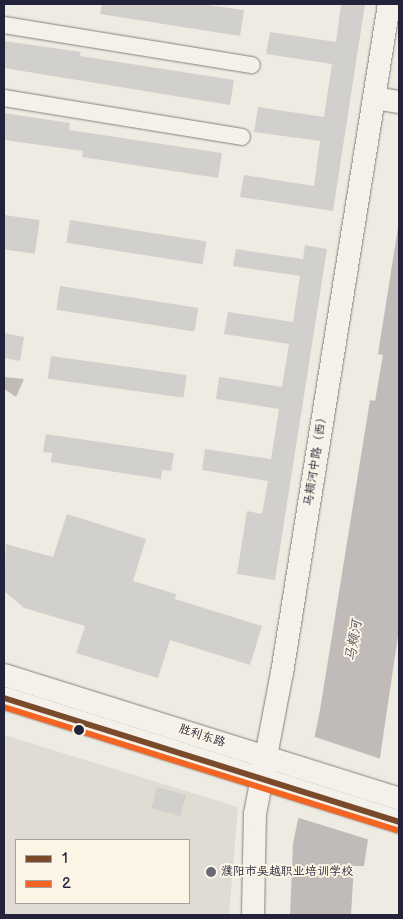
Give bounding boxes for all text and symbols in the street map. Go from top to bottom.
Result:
street label: 马颊河中路（西） [301,410,331,508]
water label: 马颊河 [342,619,366,663]
street label: 胜利东路 [177,722,227,750]
unlabelled marker [74,725,84,735]
legend [15,839,190,904]
text: 1 [62,849,68,868]
place label: 濮阳市吴越职业培训学校 [221,865,353,879]
marker: 濮阳市吴越职业培训学校 [205,866,217,878]
text: 2 [62,874,71,893]

